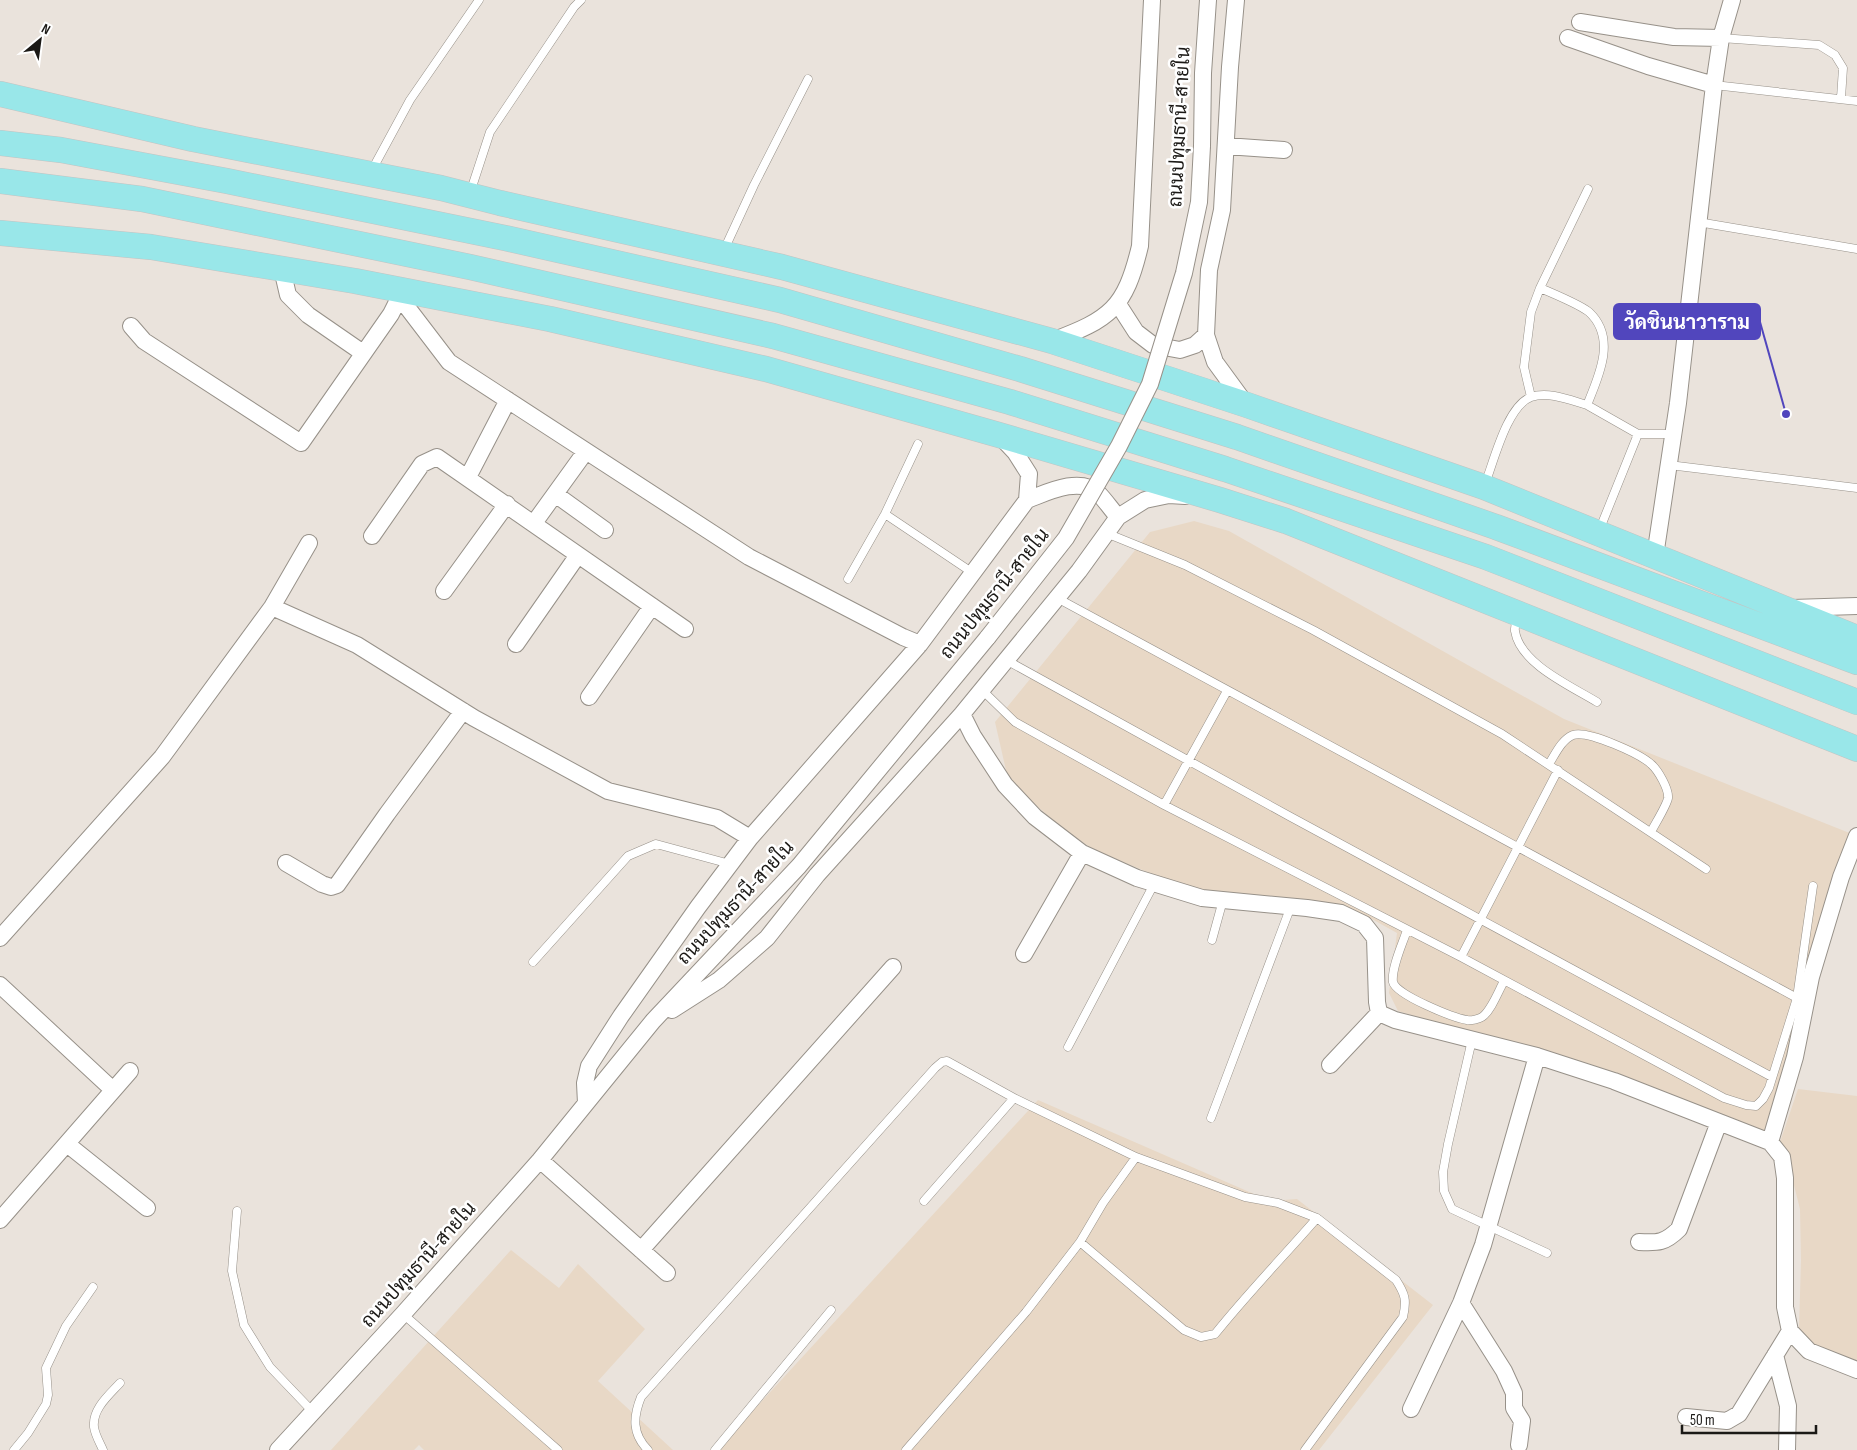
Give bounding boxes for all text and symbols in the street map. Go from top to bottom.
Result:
north arrow [15,15,65,65]
text: N [39,20,53,38]
street label: ถนนปทุมธานี-สายใน [1162,46,1196,208]
callout: วัดชินนาวาราม [1614,304,1760,339]
text: วัดชินนาวาราม [1624,309,1750,335]
street label: ถนนปทุมธานี-สายใน [934,523,1055,664]
street label: ถนนปทุมธานี-สายใน [671,835,799,970]
street label: ถนนปทุมธานี-สายใน [355,1196,481,1332]
scale bar [1682,1402,1816,1434]
text: 50 m [1690,1411,1715,1430]

